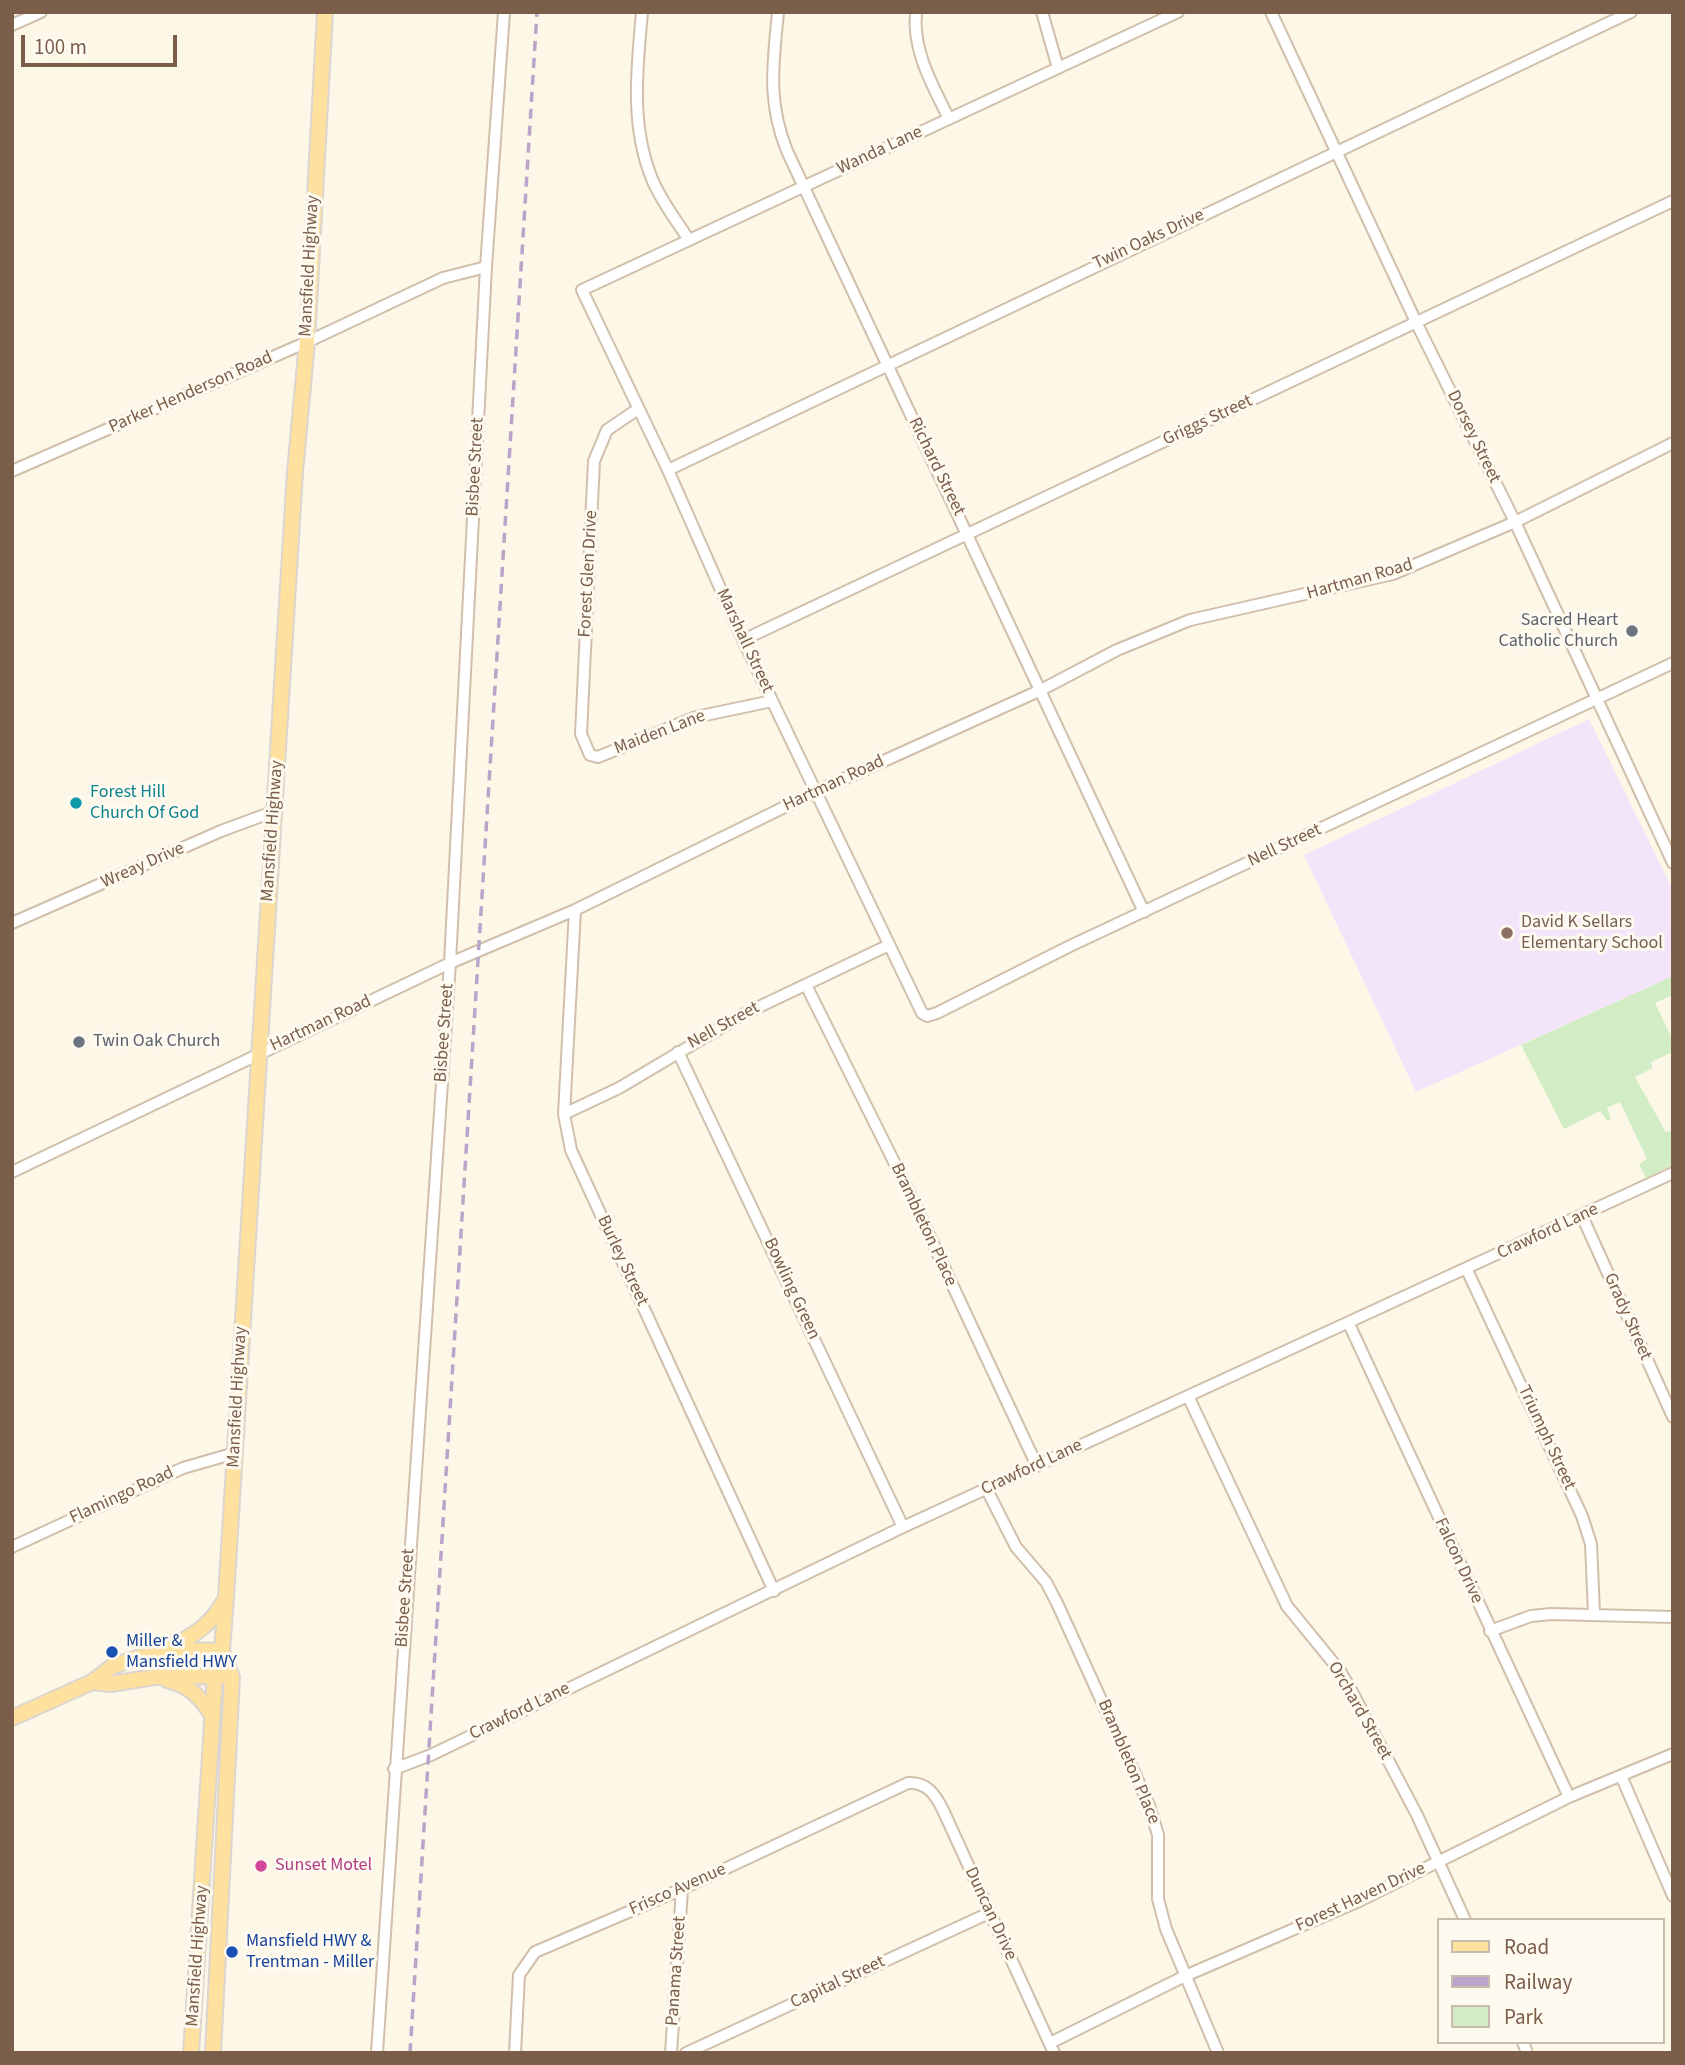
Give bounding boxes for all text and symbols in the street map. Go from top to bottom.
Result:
scale bar [24,21,180,65]
text: 100 m [34,32,87,62]
street label: Wanda Lane [834,122,926,180]
street label: Mansfield Highway [296,195,324,337]
street label: Twin Oaks Drive [1090,205,1208,275]
street label: Parker Henderson Road [106,347,276,439]
street label: Dorsey Street [1441,387,1505,487]
street label: Griggs Street [1160,391,1256,451]
street label: Richard Street [903,414,969,520]
street label: Bisbee Street [463,417,489,517]
street label: Forest Glen Drive [575,510,603,638]
street label: Hartman Road [1305,555,1415,605]
street label: Marshall Street [710,585,778,697]
place label: Sacred Heart Catholic Church [1499,610,1618,652]
marker: Sacred Heart Catholic Church [1624,623,1640,639]
street label: Maiden Lane [612,706,708,760]
street label: Hartman Road [780,751,888,817]
street label: Mansfield Highway [257,760,289,902]
place label: Forest Hill Church Of God [90,782,199,824]
marker: Forest Hill Church Of God [68,795,84,811]
street label: Nell Street [1245,820,1325,872]
street label: Wreay Drive [98,838,188,894]
place label: David K Sellars Elementary School [1521,912,1663,954]
marker: David K Sellars Elementary School [1499,925,1515,941]
street label: Bisbee Street [431,983,459,1083]
street label: Hartman Road [267,991,375,1057]
street label: Nell Street [684,998,764,1054]
place label: Twin Oak Church [93,1031,220,1053]
marker: Twin Oak Church [71,1034,87,1050]
street label: Brambleton Place [885,1160,961,1290]
street label: Crawford Lane [1494,1199,1602,1265]
street label: Burley Street [592,1212,652,1310]
street label: Bowling Green [758,1235,824,1343]
street label: Grady Street [1598,1270,1656,1364]
street label: Mansfield Highway [224,1326,252,1468]
street label: Triumph Street [1512,1382,1580,1494]
street label: Crawford Lane [978,1435,1086,1501]
street label: Flamingo Road [66,1462,178,1530]
street label: Falcon Drive [1429,1515,1487,1607]
street label: Bisbee Street [392,1548,420,1648]
place label: Miller & Mansfield HWY [126,1631,237,1674]
marker: Miller & Mansfield HWY [104,1644,120,1660]
street label: Orchard Street [1322,1658,1396,1764]
street label: Crawford Lane [466,1678,574,1746]
street label: Brambleton Place [1092,1696,1164,1828]
place label: Sunset Motel [275,1855,372,1877]
marker: Sunset Motel [253,1858,269,1874]
street label: Forest Haven Drive [1293,1858,1429,1938]
street label: Frisco Avenue [626,1859,730,1921]
street label: Duncan Drive [959,1864,1021,1964]
street label: Mansfield Highway [182,1885,214,2027]
street label: Panama Street [662,1915,692,2027]
legend [1436,1918,1664,2044]
place label: Mansfield HWY & Trentman - Miller [246,1931,374,1974]
text: Road [1504,1932,1549,1962]
marker: Mansfield HWY & Trentman - Miller [224,1944,240,1960]
street label: Capital Street [787,1952,889,2014]
text: Railway [1504,1967,1572,1997]
text: Park [1504,2002,1543,2032]

